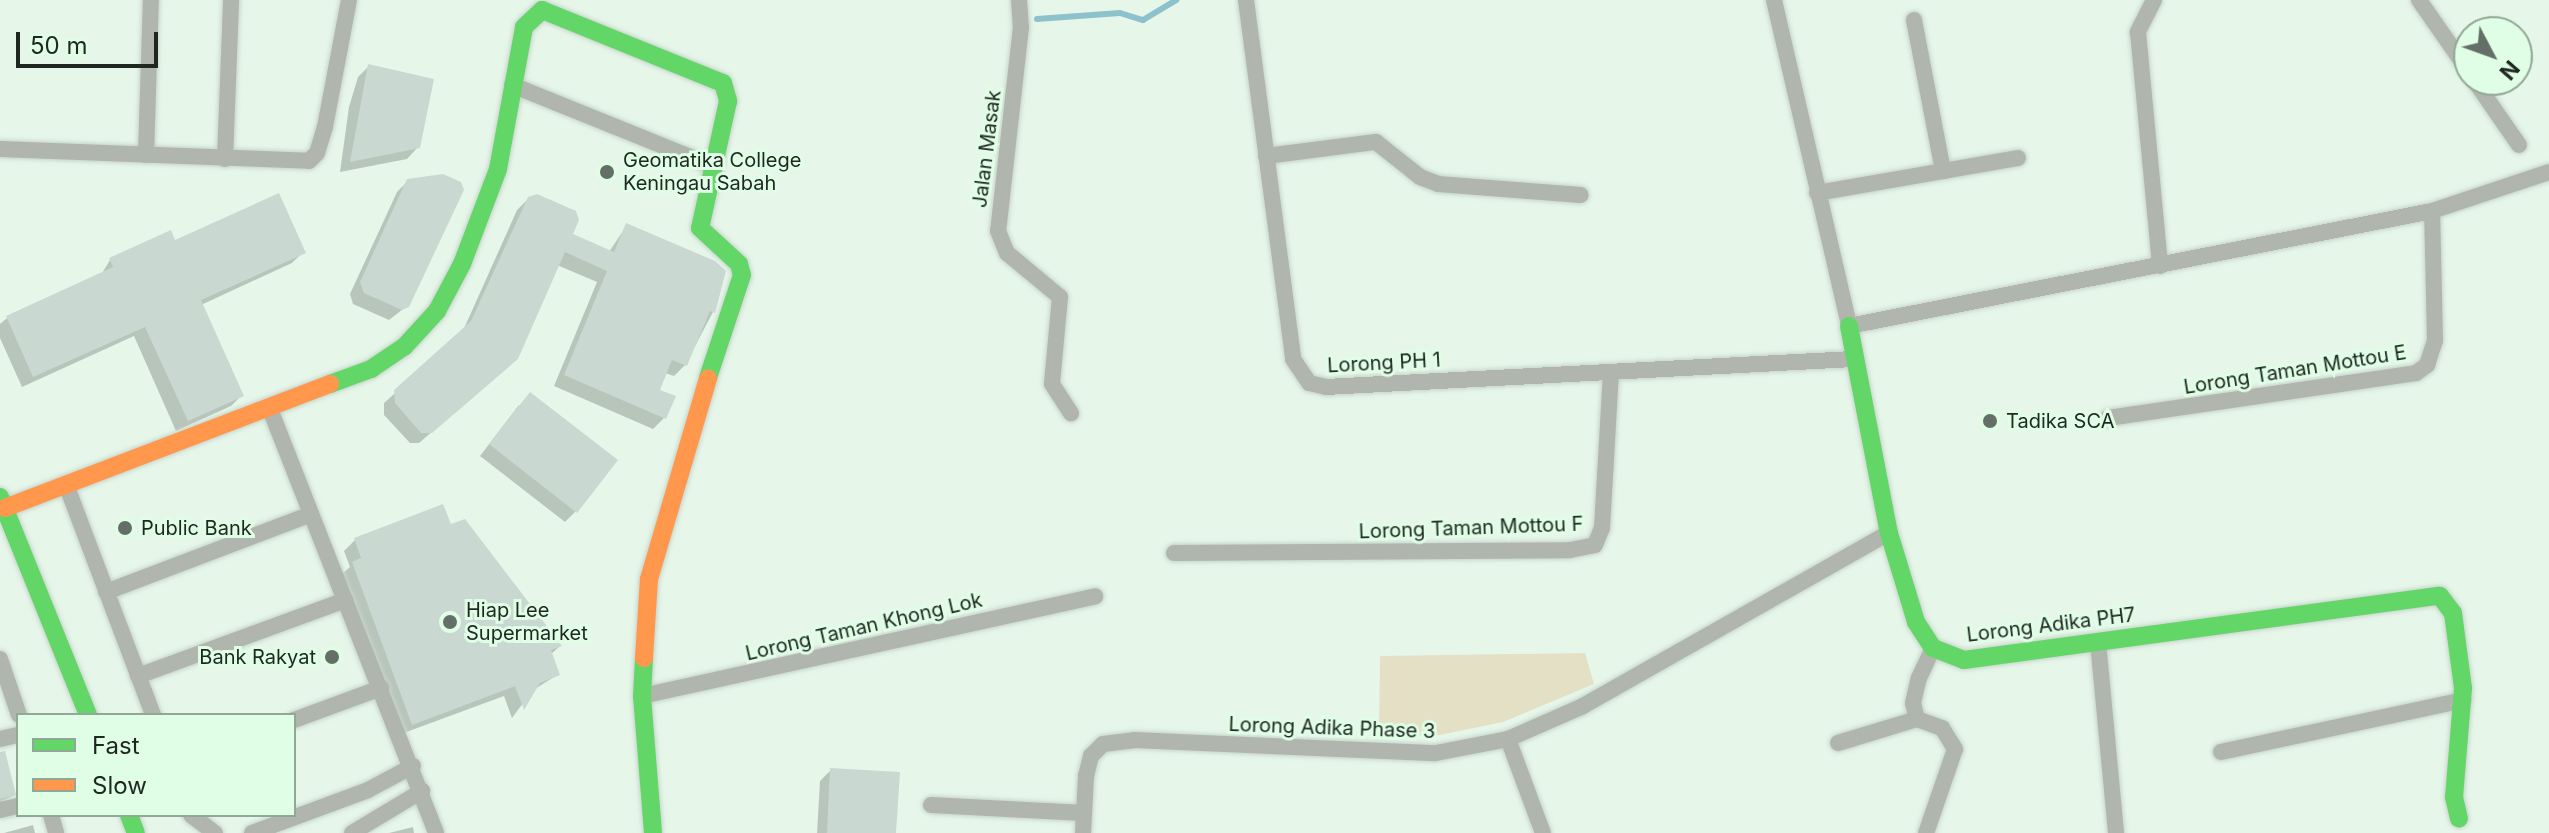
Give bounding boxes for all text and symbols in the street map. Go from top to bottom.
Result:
scale bar [20,16,162,66]
north arrow [2453,16,2533,96]
text: 50 m [30,31,88,60]
text: N [2494,56,2525,85]
street label: Jalan Masak [968,89,1006,209]
place label: Geomatika College Keningau Sabah [623,148,801,195]
marker: Geomatika College Keningau Sabah [598,163,616,181]
street label: Lorong Taman Mottou E [2182,341,2408,399]
street label: Lorong PH 1 [1327,348,1441,378]
place label: Tadika SCA [2006,409,2114,433]
marker: Tadika SCA [1981,412,1999,430]
street label: Lorong Taman Mottou F [1358,512,1584,544]
place label: Public Bank [141,516,252,540]
marker: Public Bank [116,519,134,537]
street label: Lorong Taman Khong Lok [743,588,985,666]
place label: Hiap Lee Supermarket [466,598,588,645]
street label: Lorong Adika PH7 [1965,603,2137,647]
marker: Hiap Lee Supermarket [441,613,459,631]
place label: Bank Rakyat [199,645,316,669]
marker: Bank Rakyat [323,648,341,666]
street label: Lorong Adika Phase 3 [1228,712,1436,744]
legend [16,713,296,817]
text: Fast [92,731,140,760]
text: Slow [92,771,147,800]

